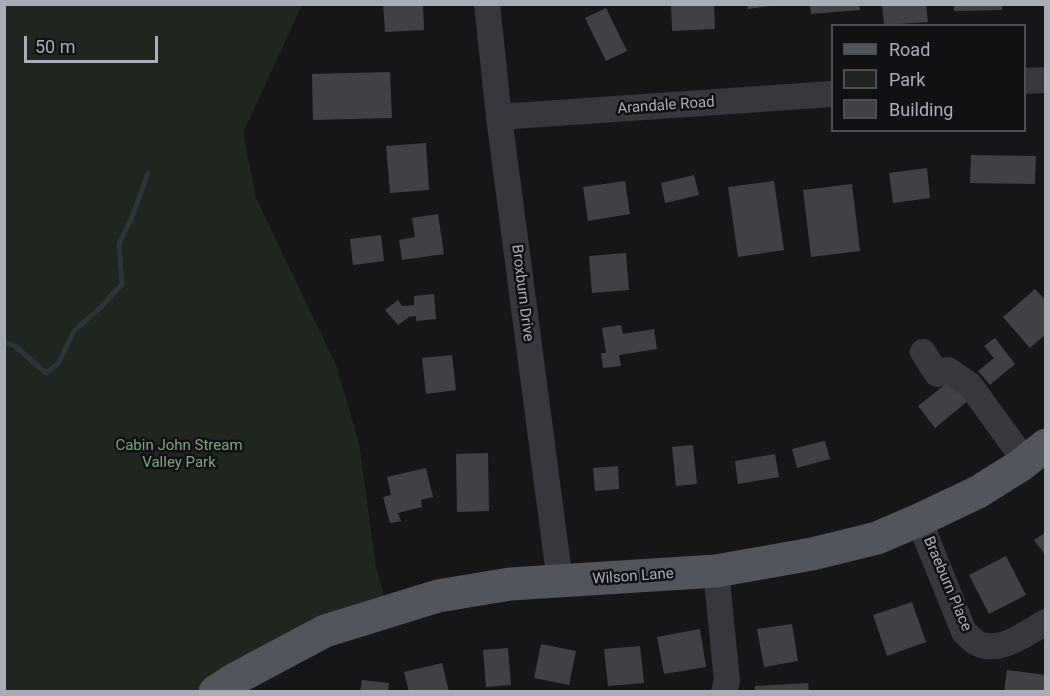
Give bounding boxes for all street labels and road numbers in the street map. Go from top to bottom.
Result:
street label: Arandale Road [617,94,715,118]
street label: Broxburn Drive [507,243,537,343]
street label: Braeburn Place [919,534,975,634]
street label: Wilson Lane [592,565,674,589]

